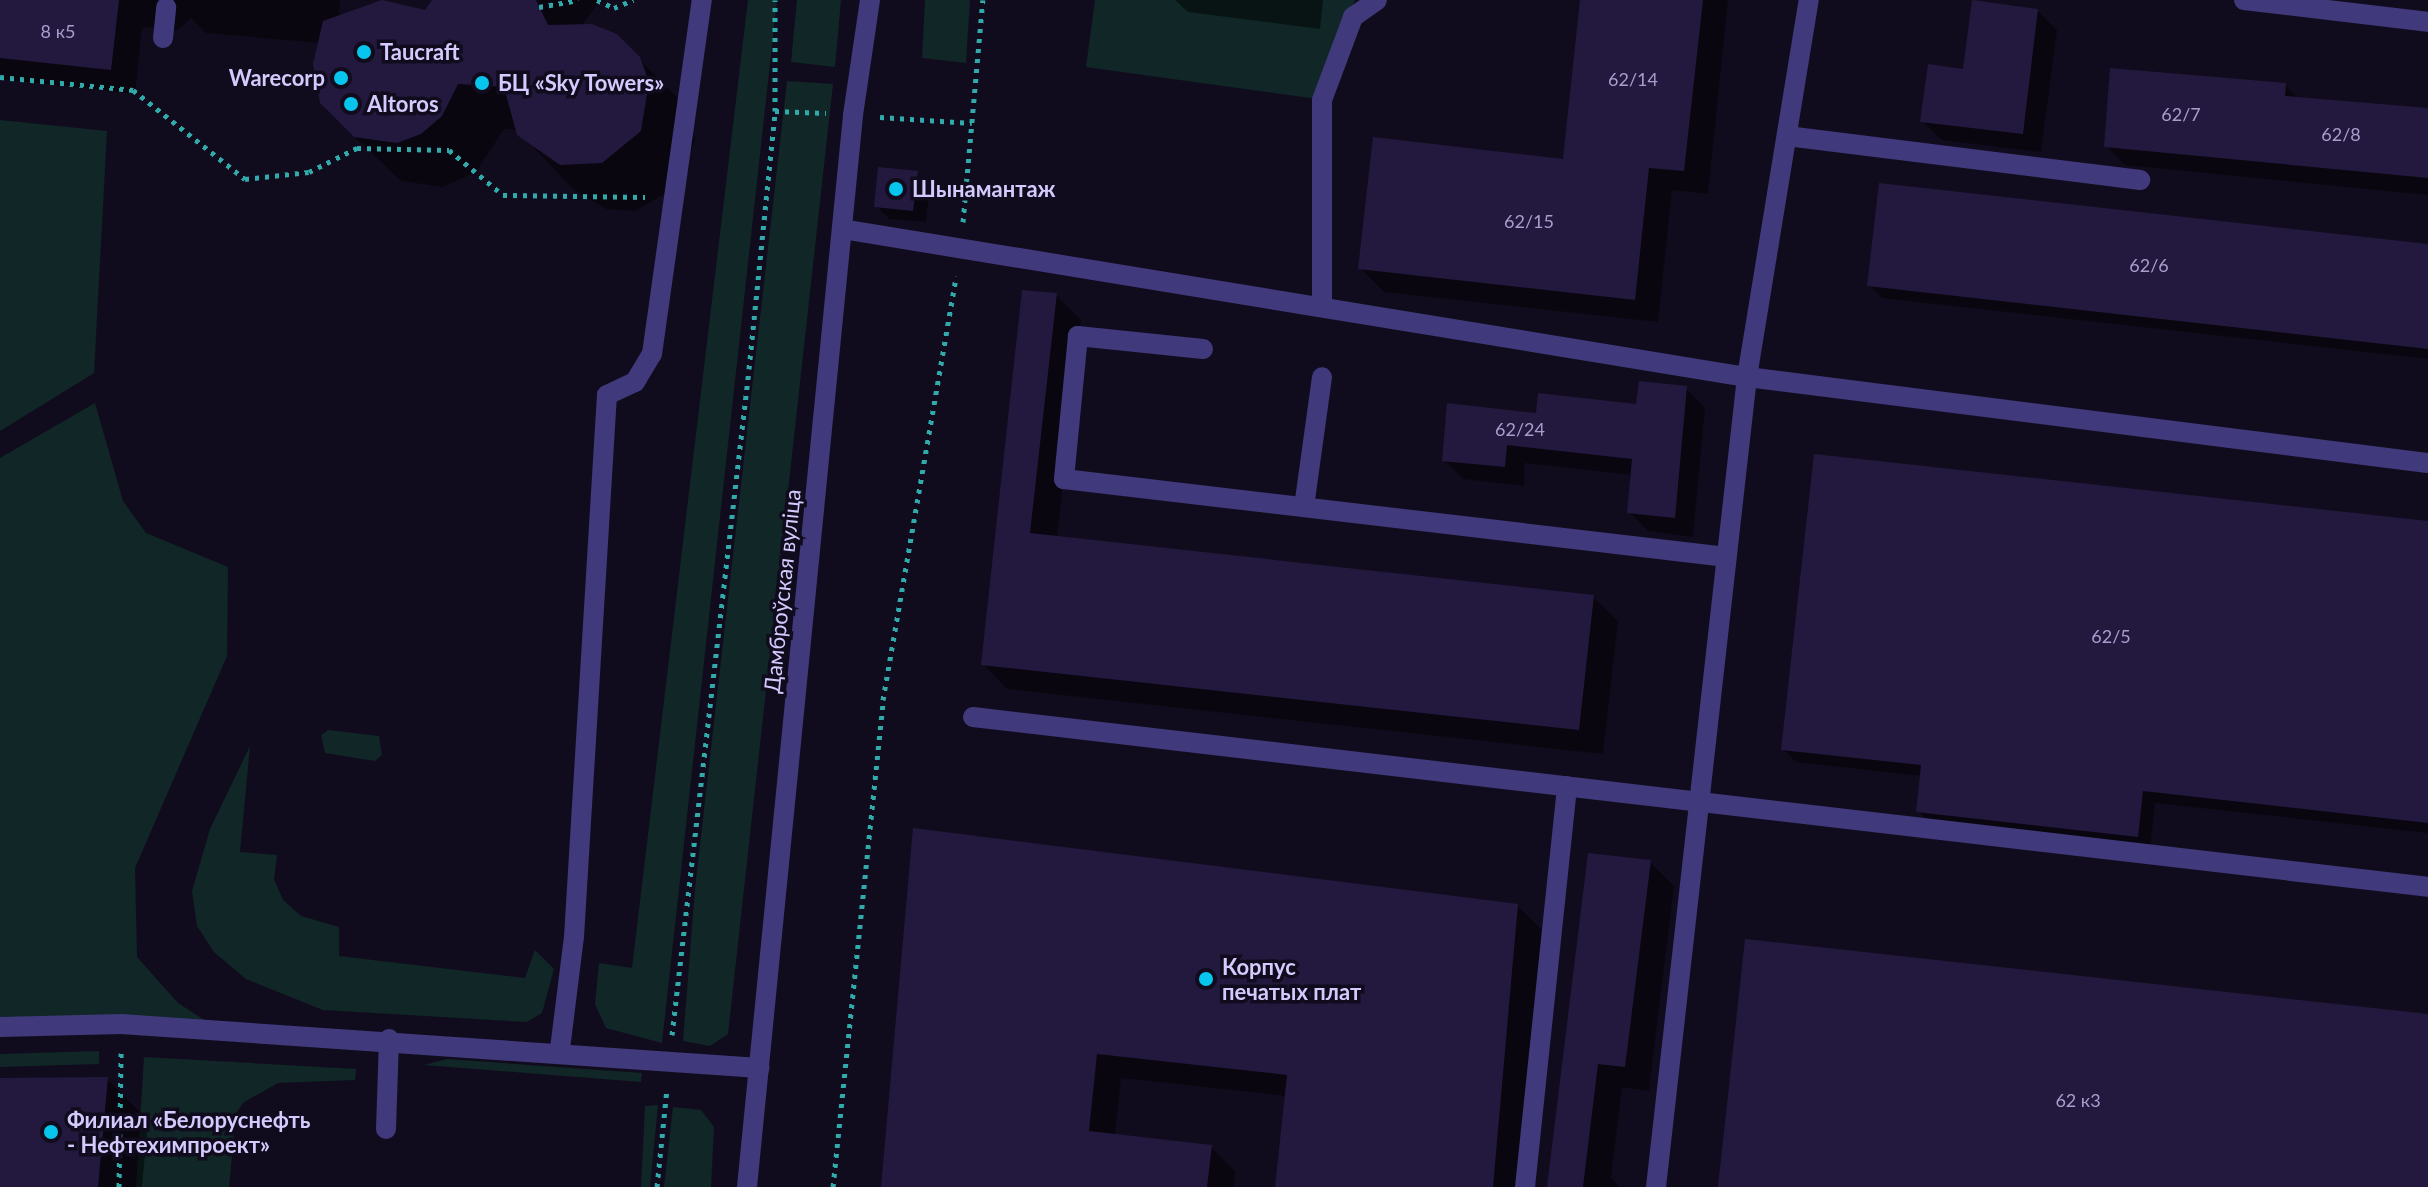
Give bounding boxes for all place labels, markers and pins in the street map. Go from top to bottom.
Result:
place label: Taucraft [380,39,460,65]
marker: Taucraft [355,43,373,61]
place label: Warecorp [229,65,325,91]
marker: Warecorp [332,69,350,87]
place label: БЦ «Sky Towers» [498,70,665,96]
marker: БЦ «Sky Towers» [473,74,491,92]
place label: Altoros [367,91,439,117]
marker: Altoros [342,95,360,113]
place label: Шынамантаж [912,176,1056,202]
marker: Шынамантаж [887,180,905,198]
place label: Корпус печатых плат [1222,953,1361,1004]
marker: Корпус печатых плат [1197,970,1215,988]
place label: Филиал «Белоруснефть - Нефтехимпроект» [67,1106,310,1158]
marker: Филиал «Белоруснефть - Нефтехимпроект» [42,1123,60,1141]

